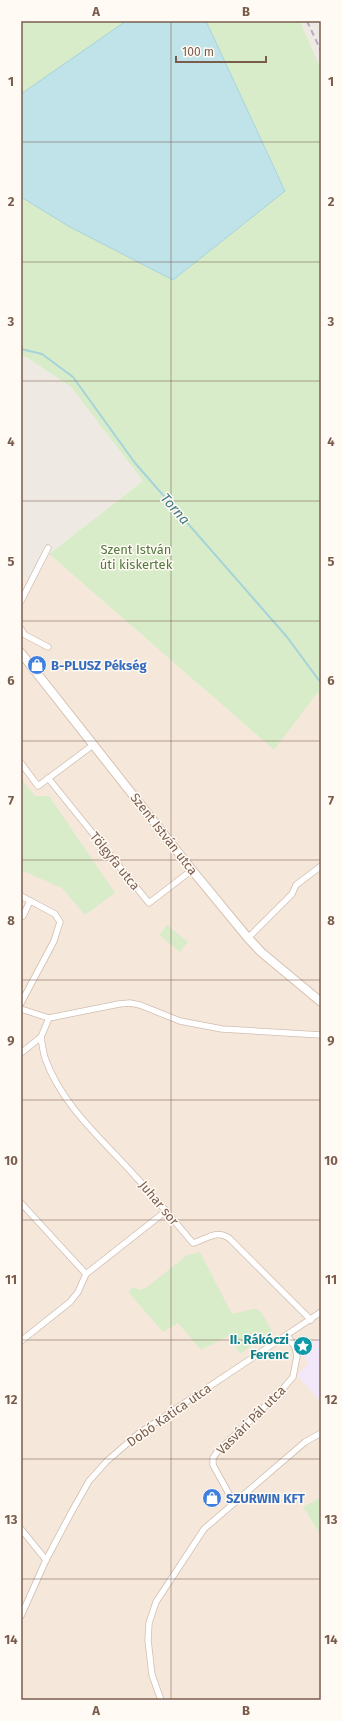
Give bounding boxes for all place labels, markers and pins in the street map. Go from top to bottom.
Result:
shop icon: B-PLUSZ Pékség [26,654,48,676]
place label: B-PLUSZ Pékség [51,658,147,673]
place label: II. Rákóczi Ferenc [230,1332,290,1362]
place icon: II. Rákóczi Ferenc [292,1335,314,1357]
shop icon: SZURWIN KFT [201,1487,223,1509]
place label: SZURWIN KFT [226,1491,305,1506]

